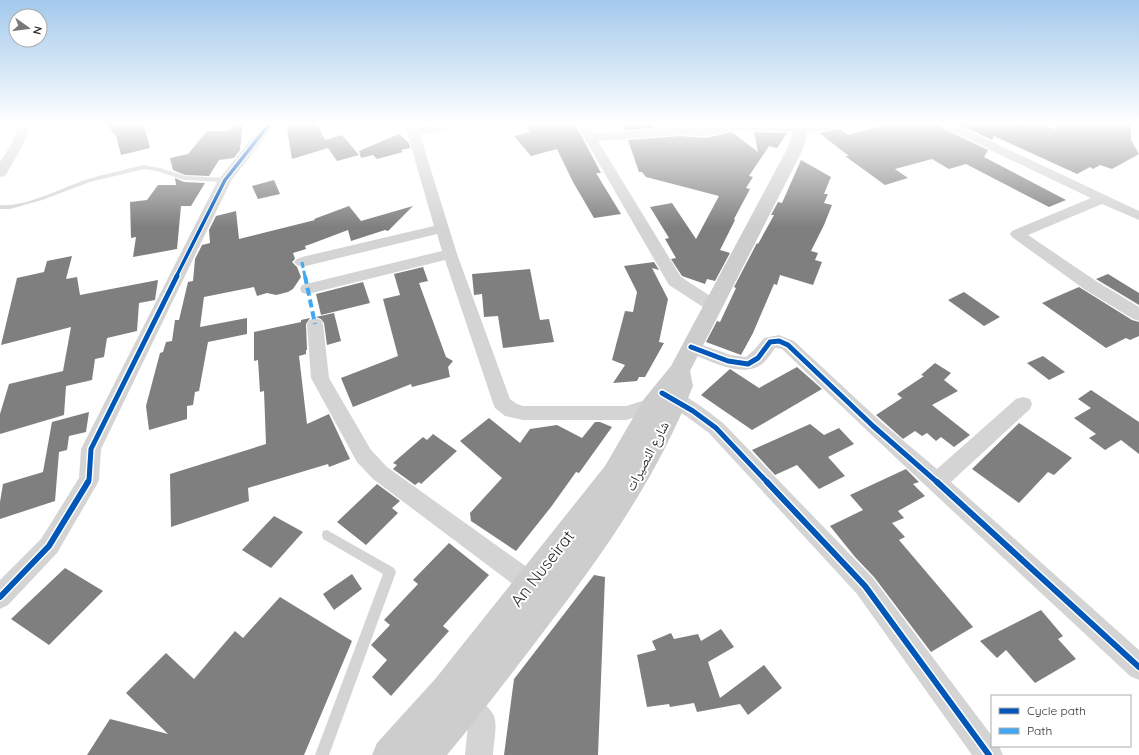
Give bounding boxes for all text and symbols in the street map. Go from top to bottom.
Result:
north arrow [8,8,48,48]
text: N [30,25,45,36]
street label: شارع النصيرات [621,418,674,494]
street label: An Nuseirat [506,525,578,610]
legend [991,695,1131,747]
text: Cycle path [1027,703,1086,718]
text: Path [1027,723,1052,738]

